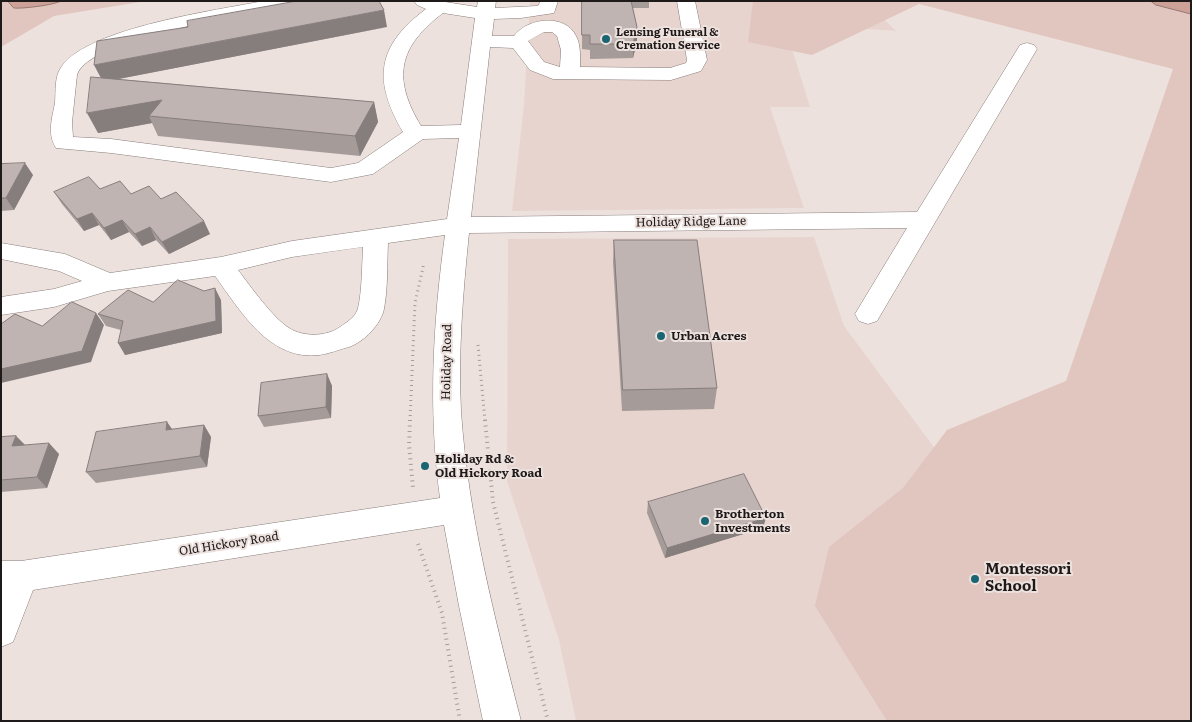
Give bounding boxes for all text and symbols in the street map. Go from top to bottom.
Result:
place label: Lensing Funeral & Cremation Service [616,26,720,52]
marker: Lensing Funeral & Cremation Service [600,33,612,45]
street label: Holiday Ridge Lane [636,214,746,230]
street label: Holiday Road [439,324,455,400]
place label: Urban Acres [671,329,746,343]
marker: Urban Acres [655,330,667,342]
place label: Holiday Rd & Old Hickory Road [435,452,542,480]
marker: Holiday Rd & Old Hickory Road [419,460,431,472]
place label: Brotherton Investments [715,507,790,535]
marker: Brotherton Investments [699,515,711,527]
street label: Old Hickory Road [178,529,280,559]
place label: Montessori School [985,561,1071,596]
marker: Montessori School [969,573,981,585]

